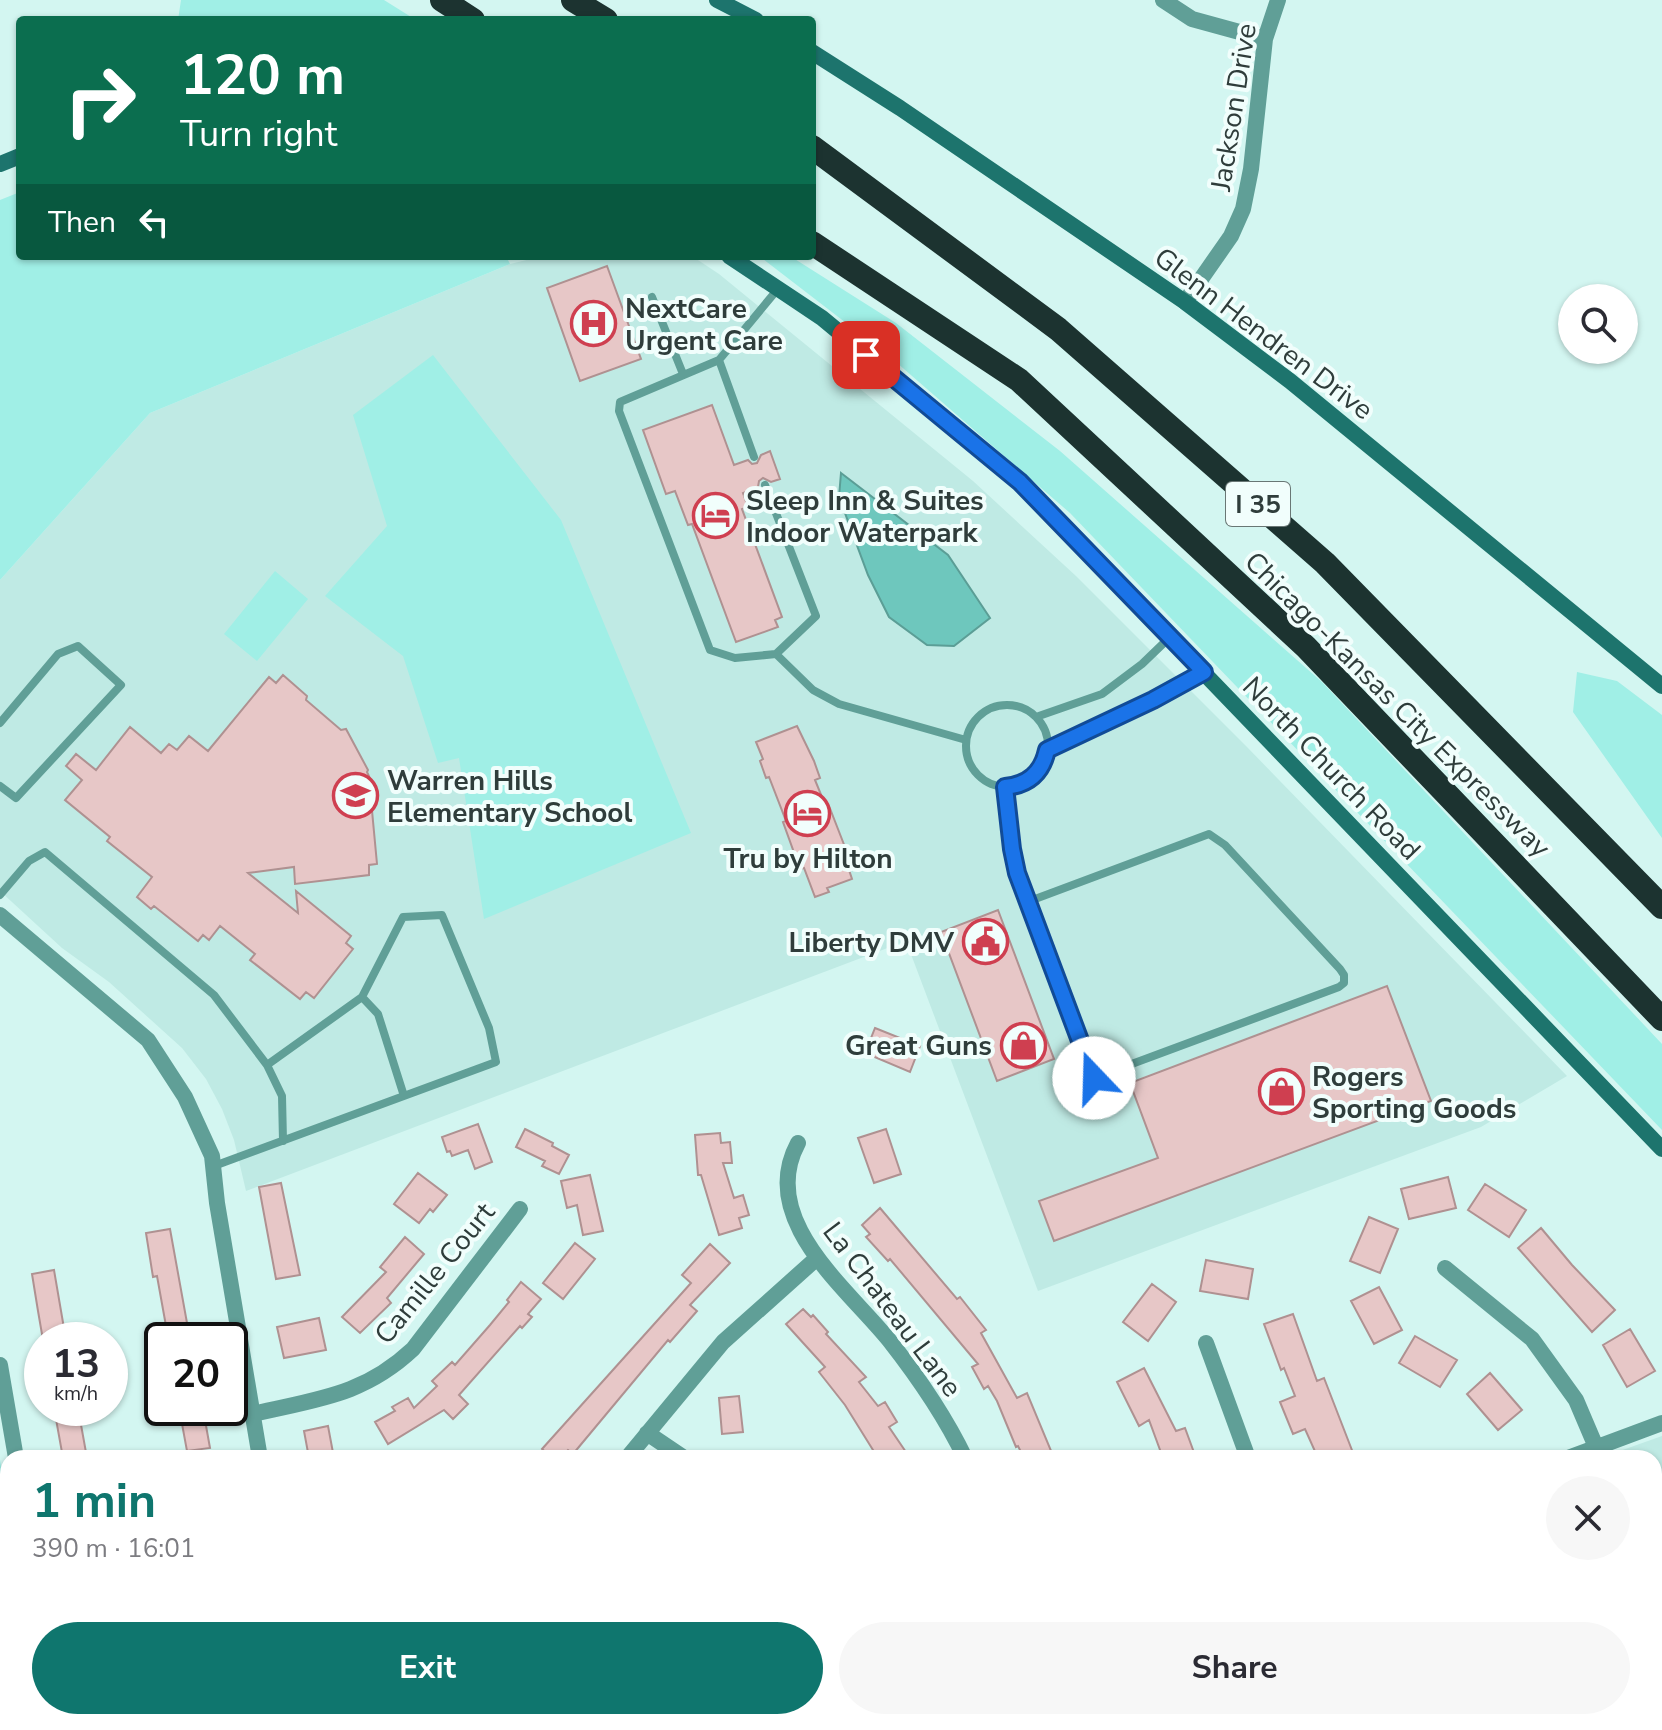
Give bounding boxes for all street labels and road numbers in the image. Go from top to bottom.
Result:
street label: Jackson Drive [1202,21,1266,195]
street label: Glenn Hendren Drive [1146,239,1381,429]
road number: I 35 [1226,482,1290,526]
street label: Chicago-Kansas City Expressway [1236,543,1559,867]
street label: North Church Road [1234,669,1429,869]
street label: Camille Court [366,1195,504,1352]
street label: La Chateau Lane [814,1214,971,1405]

